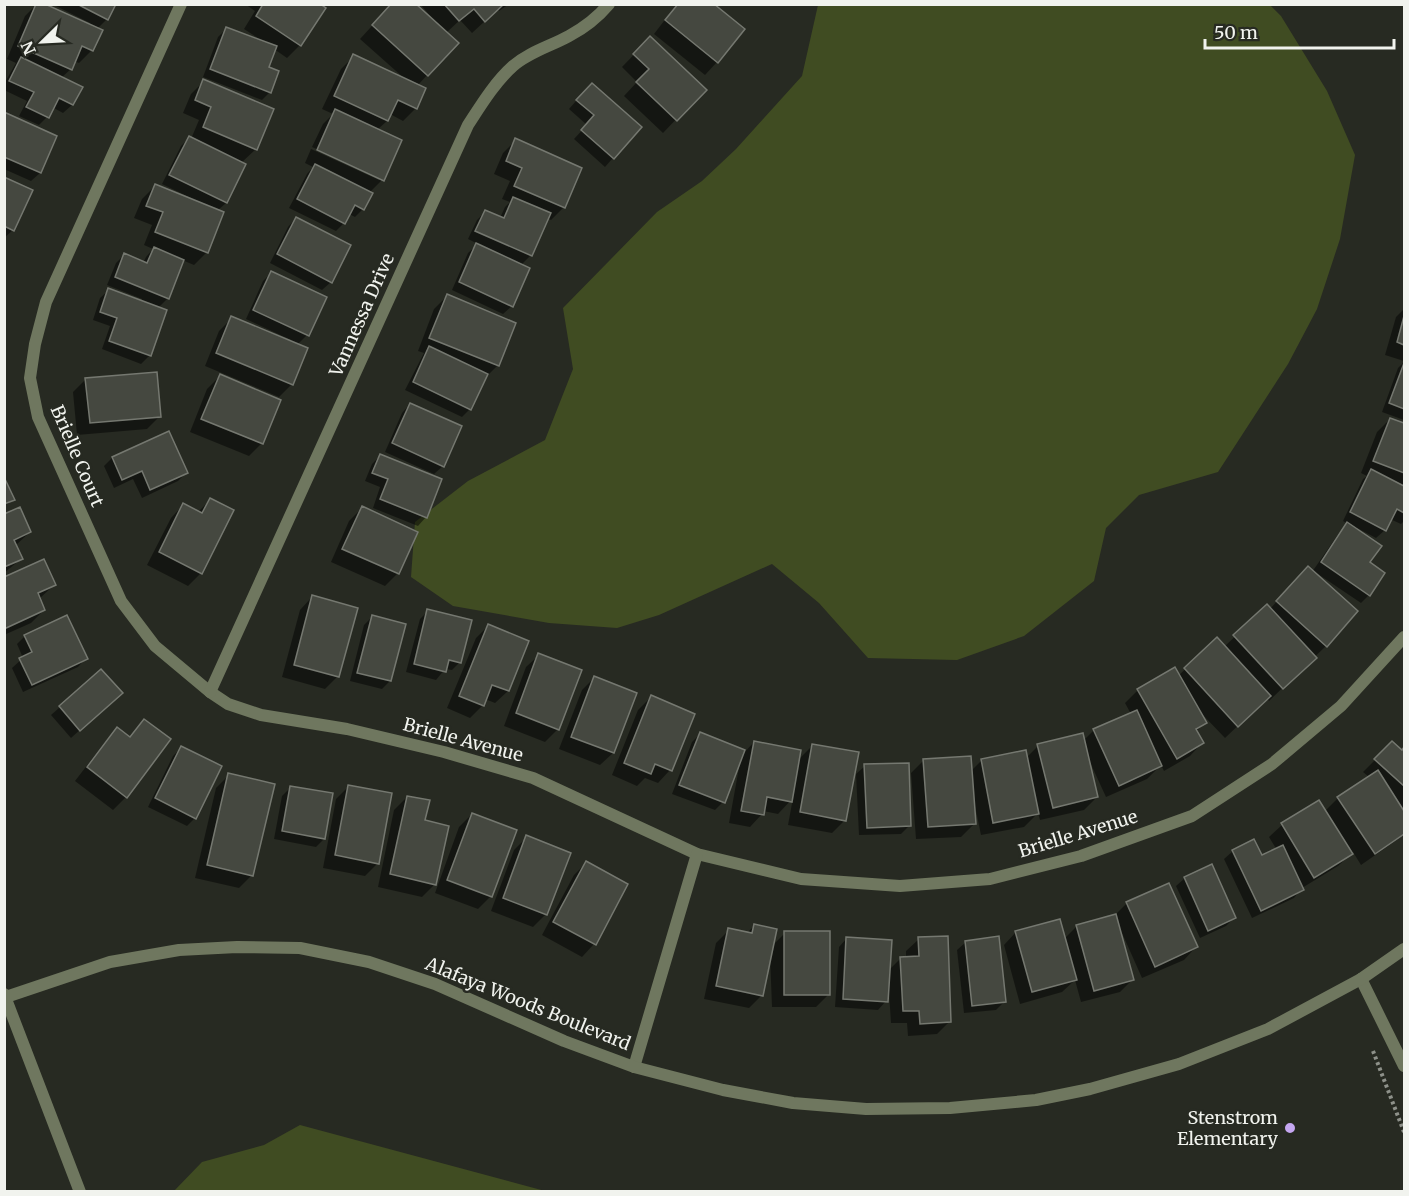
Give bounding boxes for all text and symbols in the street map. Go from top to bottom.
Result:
north arrow [12,12,72,72]
scale bar [1205,12,1394,50]
text: 50 m [1214,21,1258,44]
text: N [16,38,40,58]
street label: Vannessa Drive [324,250,399,381]
street label: Brielle Court [46,401,109,510]
street label: Brielle Avenue [401,712,526,767]
street label: Brielle Avenue [1016,805,1140,863]
street label: Alafaya Woods Boulevard [421,951,634,1055]
place label: Stenstrom Elementary [1177,1106,1279,1150]
marker: Stenstrom Elementary [1283,1121,1297,1135]

